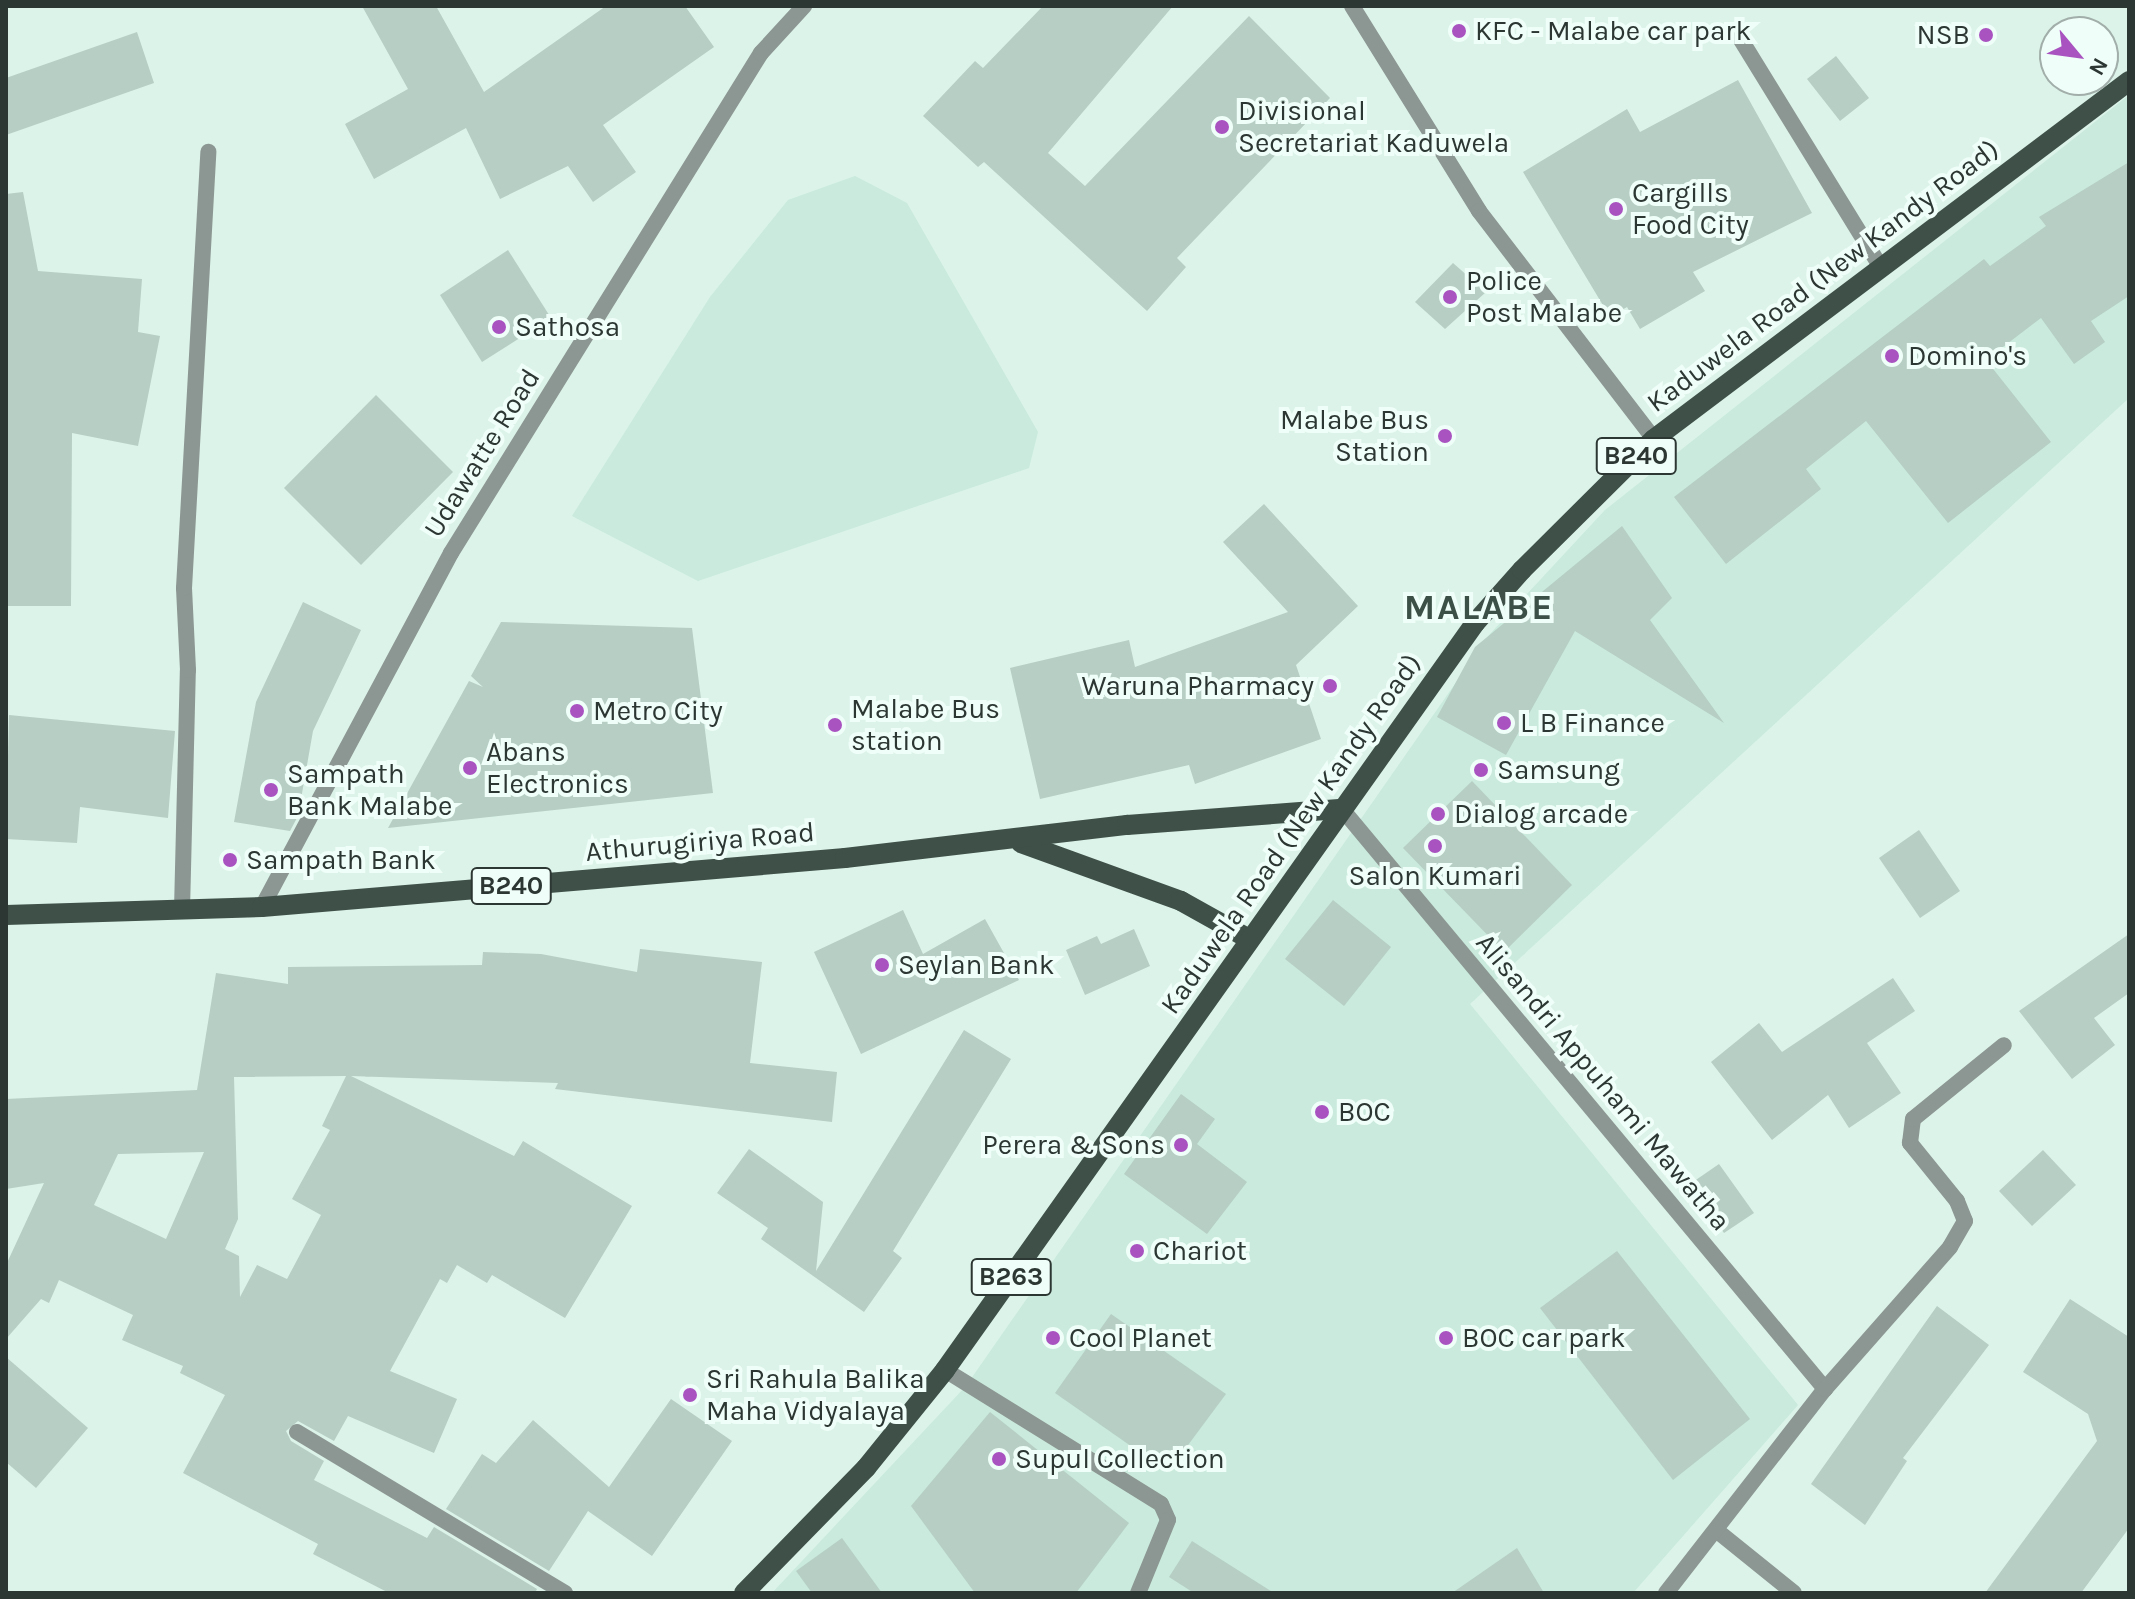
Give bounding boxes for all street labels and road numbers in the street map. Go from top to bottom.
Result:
street label: Kaduwela Road (New Kandy Road) [1640,133,2006,419]
street label: Udawatte Road [417,362,547,544]
road number: B240 [1594,434,1678,478]
street label: Kaduwela Road (New Kandy Road) [1153,647,1429,1021]
street label: Athurugiriya Road [584,815,816,869]
road number: B240 [469,864,553,908]
street label: Alisandri Appuhami Mawatha [1469,926,1737,1238]
road number: B263 [969,1255,1053,1299]

